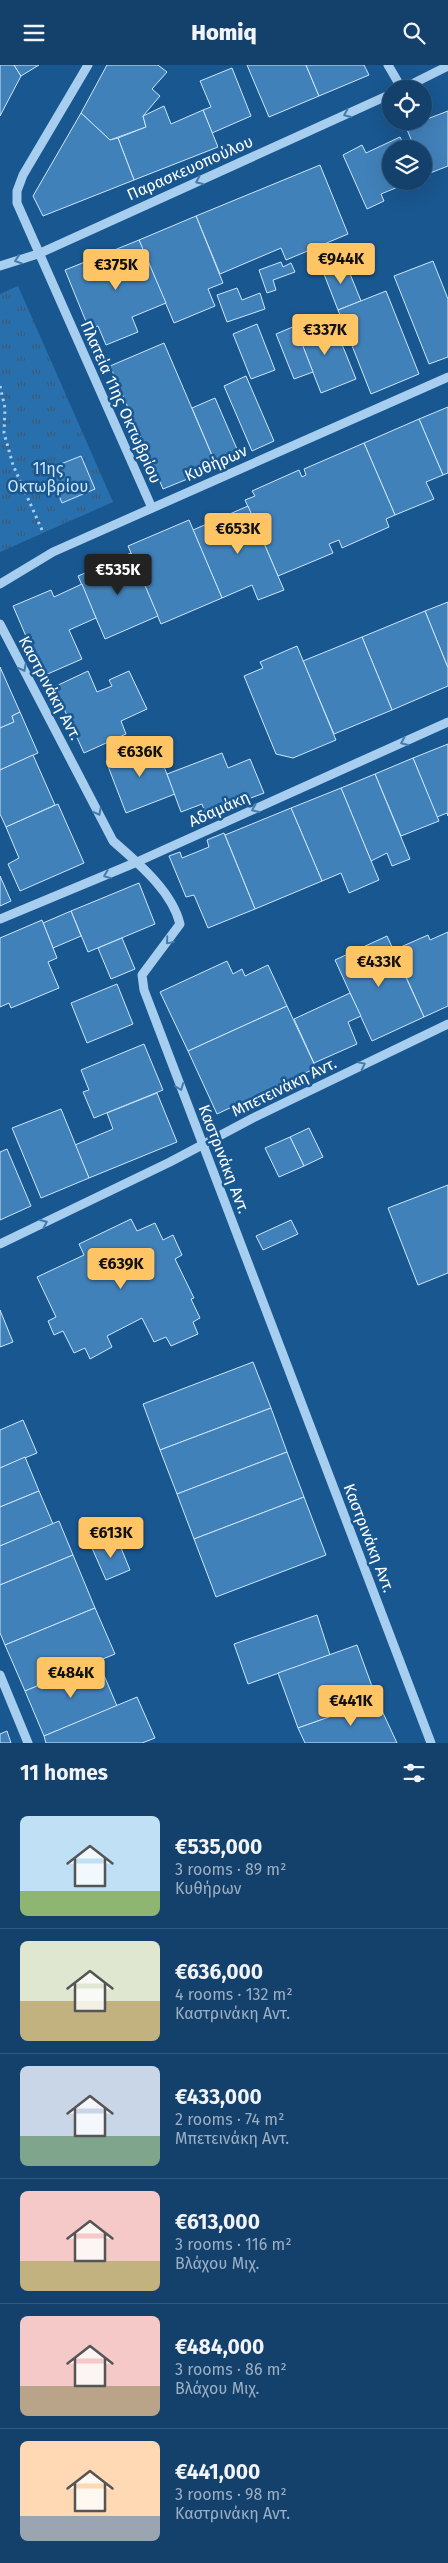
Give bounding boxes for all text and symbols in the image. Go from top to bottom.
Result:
icon: menu [20,19,48,47]
text: Homiq [191,19,257,46]
icon: search [400,19,428,47]
map controls [382,80,432,190]
button: locate [382,80,432,130]
one-way arrow [343,107,352,118]
street label: Παρασκευοπούλου [124,132,256,204]
button: layers [382,140,432,190]
one-way arrow [195,174,204,185]
pin: €944K [306,243,376,285]
pin: €375K [81,249,151,291]
text: €944K [318,249,364,268]
one-way arrow [14,254,23,264]
text: €375K [94,255,138,274]
pin: €337K [290,313,360,356]
street label: Πλατεία 11ης Οκτωβρίου [77,318,165,486]
text: €337K [303,320,347,339]
street label: Κυθήρων [182,441,251,485]
park label: 11ης Οκτωβρίου [8,459,88,496]
pin: €653K [203,513,273,555]
text: €653K [216,519,260,538]
pin: €535K [83,553,153,596]
text: €535K [96,560,140,579]
street label: Καστρινάκη Αντ. [15,633,85,743]
one-way arrow [17,662,27,671]
pin: €636K [105,735,175,778]
one-way arrow [400,736,409,747]
text: €636K [117,742,163,761]
street label: Αδαμάκη [186,787,252,831]
one-way arrow [251,803,260,813]
one-way arrow [92,806,102,815]
one-way arrow [103,868,112,879]
one-way arrow [165,935,174,944]
pin: €433K [344,945,414,988]
text: €433K [357,952,401,971]
street label: Μπετεινάκη Αντ. [229,1053,340,1121]
one-way arrow [357,1061,366,1071]
one-way arrow [174,1082,184,1091]
street label: Καστρινάκη Αντ. [195,1102,254,1216]
one-way arrow [39,1219,48,1229]
pin: €639K [86,1247,156,1290]
text: €639K [98,1254,144,1273]
street label: Καστρινάκη Αντ. [340,1481,399,1595]
pin: €613K [76,1517,146,1559]
text: €613K [89,1523,133,1542]
pin: €484K [36,1657,106,1699]
text: €484K [48,1663,94,1682]
pin: €441K [316,1685,386,1727]
text: €441K [329,1691,373,1710]
icon: filters [400,1759,428,1787]
text: 11 homes [20,1760,108,1786]
text: €535,000 [175,1834,262,1860]
icon: home [60,1836,120,1896]
text: 3 rooms · 89 m² [175,1860,286,1879]
text: Κυθήρων [175,1879,242,1898]
text: €636,000 [175,1959,263,1985]
icon: home [60,1961,120,2021]
text: 4 rooms · 132 m² [175,1985,293,2004]
text: Καστρινάκη Αντ. [175,2004,290,2023]
text: €433,000 [175,2084,262,2110]
icon: home [60,2086,120,2146]
text: 2 rooms · 74 m² [175,2110,284,2129]
text: Μπετεινάκη Αντ. [175,2129,289,2148]
text: €613,000 [175,2209,260,2235]
icon: home [60,2211,120,2271]
text: 3 rooms · 116 m² [175,2235,292,2254]
text: Βλάχου Μιχ. [175,2254,259,2273]
text: €484,000 [175,2334,264,2360]
icon: home [60,2336,120,2396]
text: 3 rooms · 86 m² [175,2360,287,2379]
text: Βλάχου Μιχ. [175,2379,259,2398]
text: €441,000 [175,2459,260,2485]
icon: home [60,2461,120,2521]
text: 3 rooms · 98 m² [175,2485,287,2504]
text: Καστρινάκη Αντ. [175,2504,290,2523]

